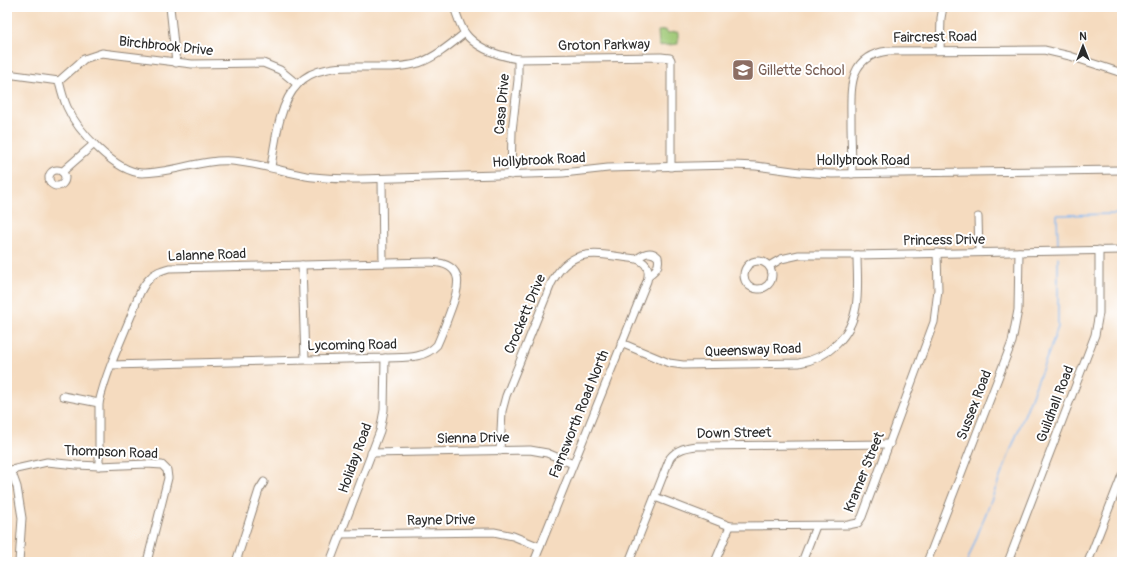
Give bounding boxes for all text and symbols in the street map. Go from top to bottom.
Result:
north arrow [1063,26,1103,66]
street label: Faircrest Road [893,28,977,46]
text: N [1079,30,1087,43]
street label: Birchbrook Drive [118,33,214,59]
street label: Groton Parkway [558,36,650,54]
school or university icon: Gillette School [730,57,756,83]
place label: Gillette School [758,62,845,79]
street label: Casa Drive [491,73,513,135]
street label: Hollybrook Road [492,149,586,171]
street label: Hollybrook Road [816,152,910,169]
street label: Princess Drive [903,231,985,249]
street label: Lalanne Road [167,245,247,265]
street label: Crockett Drive [501,272,549,356]
street label: Lycoming Road [307,336,397,354]
street label: Queensway Road [704,340,802,360]
street label: Farnsworth Road North [546,348,612,480]
street label: Guildhall Road [1033,363,1077,445]
street label: Sussex Road [953,367,995,442]
street label: Holiday Road [334,420,376,495]
street label: Down Street [697,424,772,442]
street label: Sienna Drive [437,429,510,447]
street label: Kramer Street [840,429,888,515]
street label: Thompson Road [64,442,158,462]
street label: Rayne Drive [407,511,475,529]

